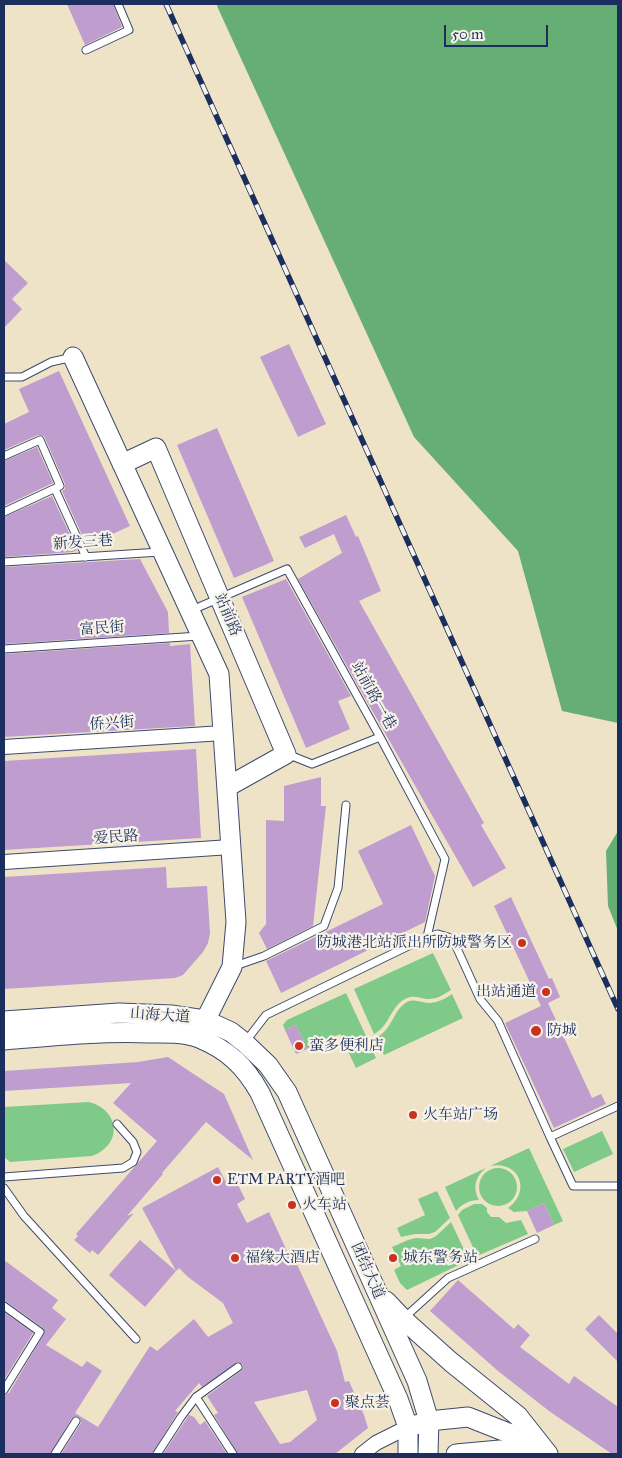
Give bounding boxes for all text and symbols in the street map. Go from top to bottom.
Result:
scale bar [447,15,551,47]
text: 50 m [452,25,484,43]
street label: 新发三巷 [52,532,114,554]
street label: 站前路 [210,591,244,639]
street label: 富民街 [79,618,125,640]
street label: 站前路一巷 [347,659,399,733]
street label: 侨兴街 [89,713,135,735]
street label: 爱民路 [93,827,139,849]
place label: 防城港北站派出所防城警务区 [317,934,512,952]
marker: 防城港北站派出所防城警务区 [516,937,528,949]
place label: 出站通道 [476,983,536,1001]
marker: 出站通道 [540,986,552,998]
street label: 山海大道 [129,1005,191,1027]
place label: 防城 [547,1022,577,1040]
marker: 防城 [529,1024,543,1038]
place label: 蛮多便利店 [309,1037,384,1055]
marker: 蛮多便利店 [293,1040,305,1052]
place label: 火车站广场 [423,1106,498,1124]
marker: 火车站广场 [407,1109,419,1121]
place label: ETM PARTY酒吧 [227,1171,345,1189]
marker: ETM PARTY酒吧 [211,1174,223,1186]
place label: 火车站 [302,1196,347,1214]
marker: 火车站 [286,1199,298,1211]
street label: 团结大道 [347,1240,387,1302]
place label: 福缘大酒店 [245,1249,320,1267]
place label: 城东警务站 [403,1249,478,1267]
marker: 福缘大酒店 [229,1252,241,1264]
marker: 城东警务站 [387,1252,399,1264]
place label: 聚点荟 [345,1394,390,1412]
marker: 聚点荟 [329,1397,341,1409]

